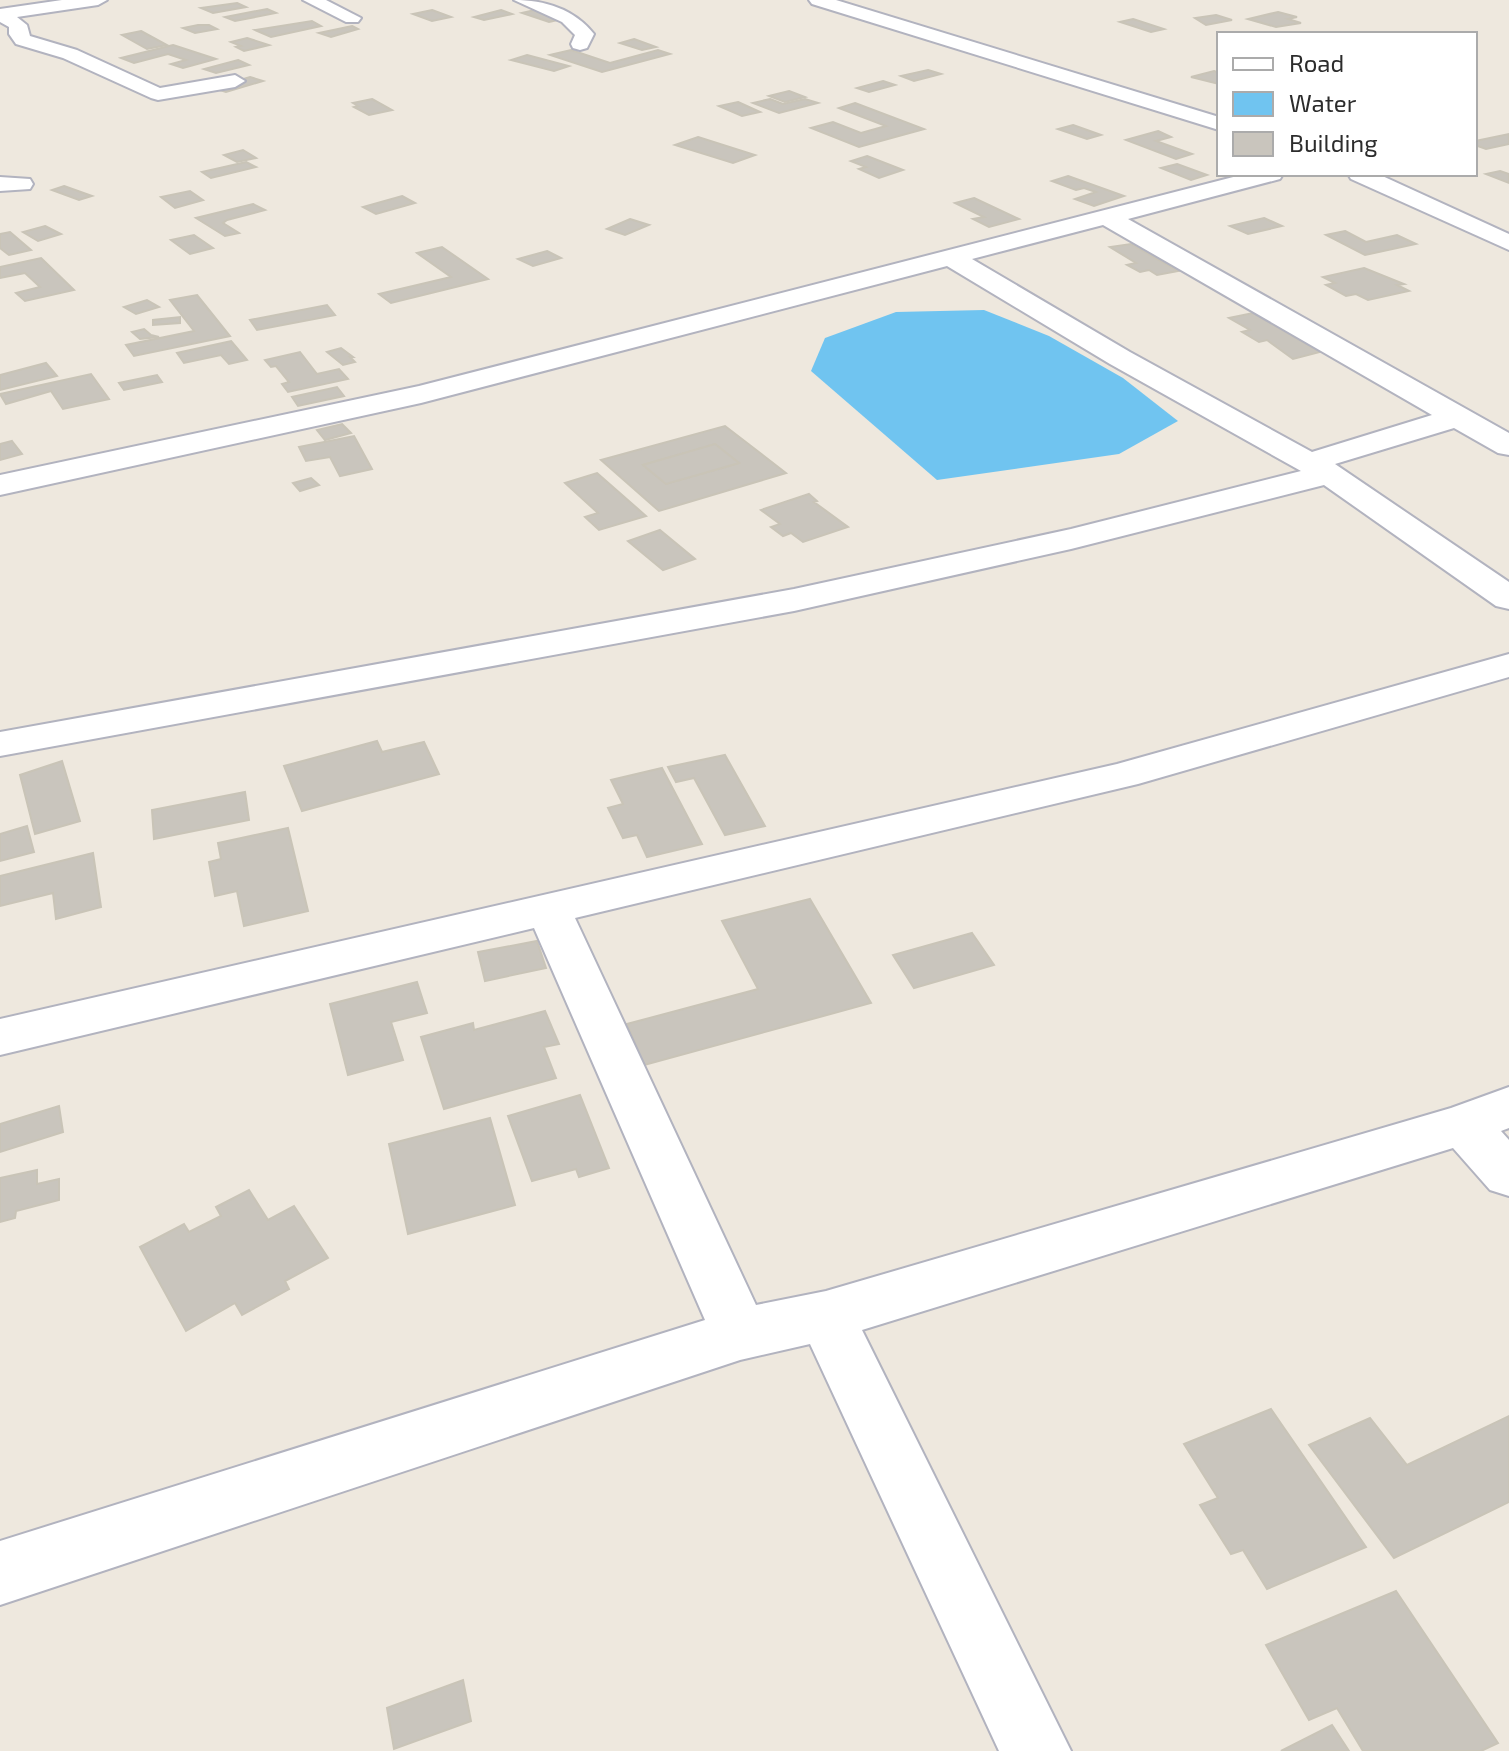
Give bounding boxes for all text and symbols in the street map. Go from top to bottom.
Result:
legend [1217,32,1477,176]
text: Road [1289,48,1344,77]
text: Water [1289,88,1357,117]
text: Building [1289,128,1378,157]

